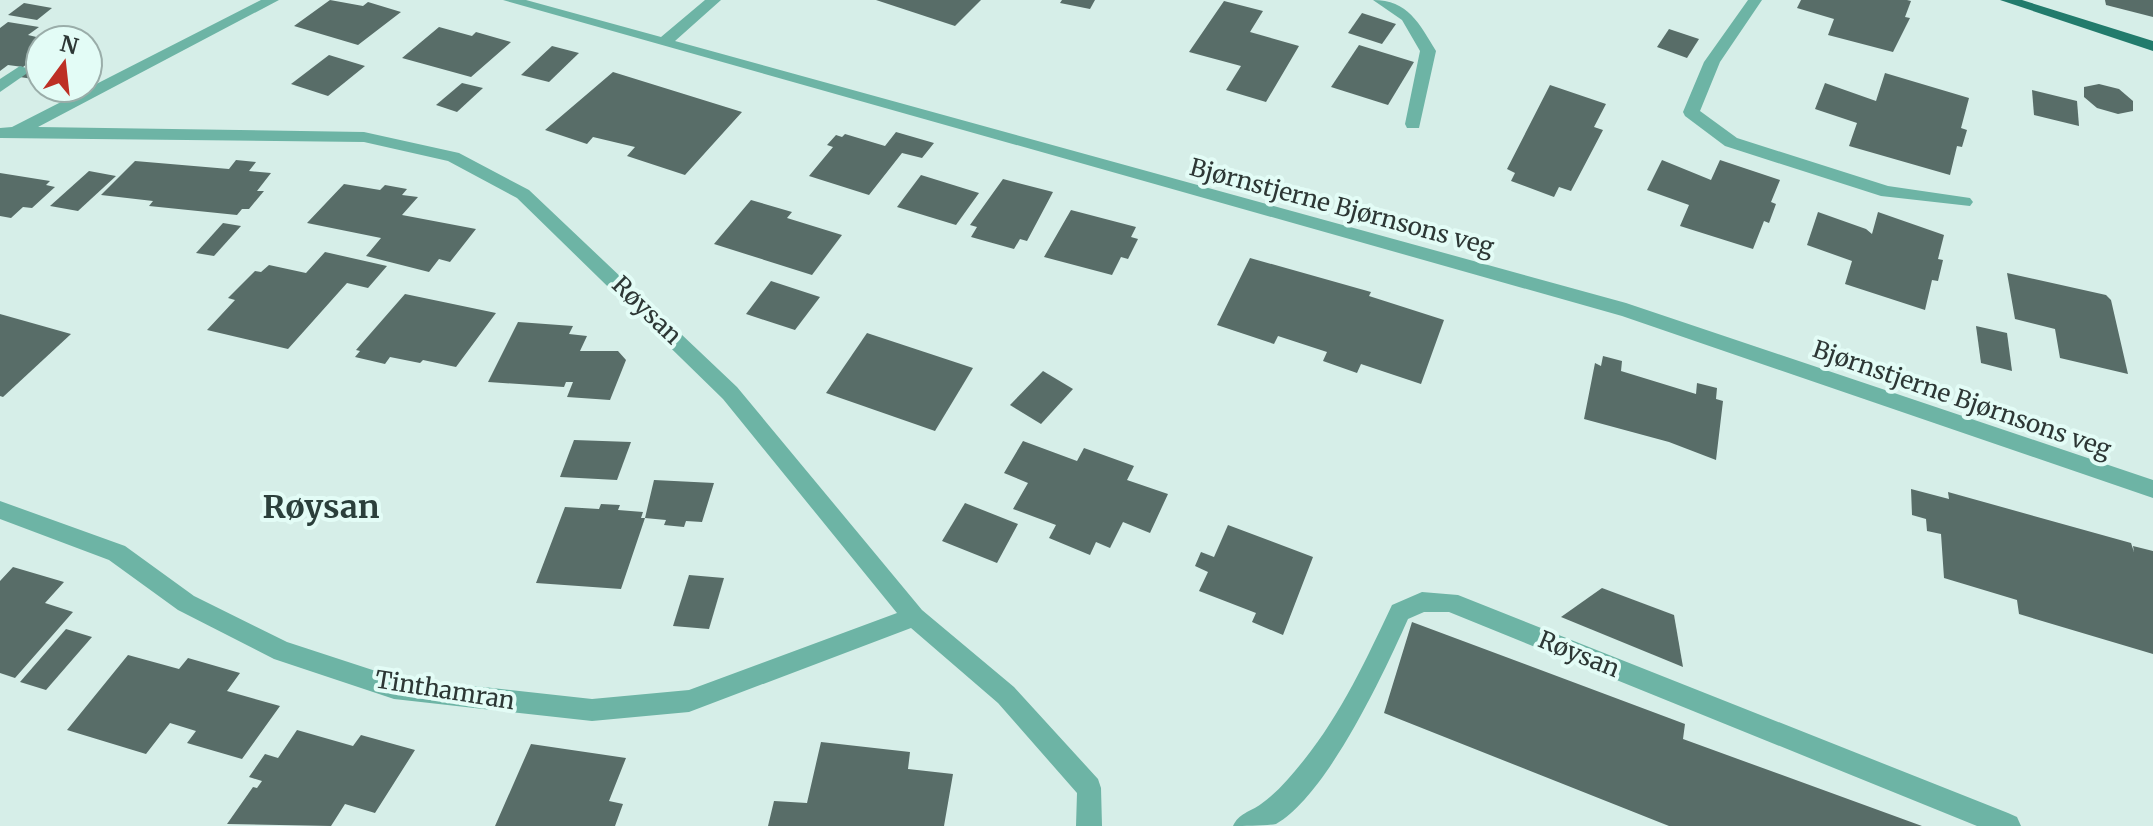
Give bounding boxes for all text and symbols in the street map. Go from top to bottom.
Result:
north arrow [24,24,104,104]
text: N [57,29,82,61]
street label: Bjørnstjerne Bjørnsons veg [1186,151,1498,263]
street label: Røysan [606,269,688,351]
street label: Bjørnstjerne Bjørnsons veg [1809,333,2116,465]
district label: Røysan [263,487,380,527]
street label: Røysan [1534,624,1624,684]
street label: Tinthamran [373,664,517,716]

